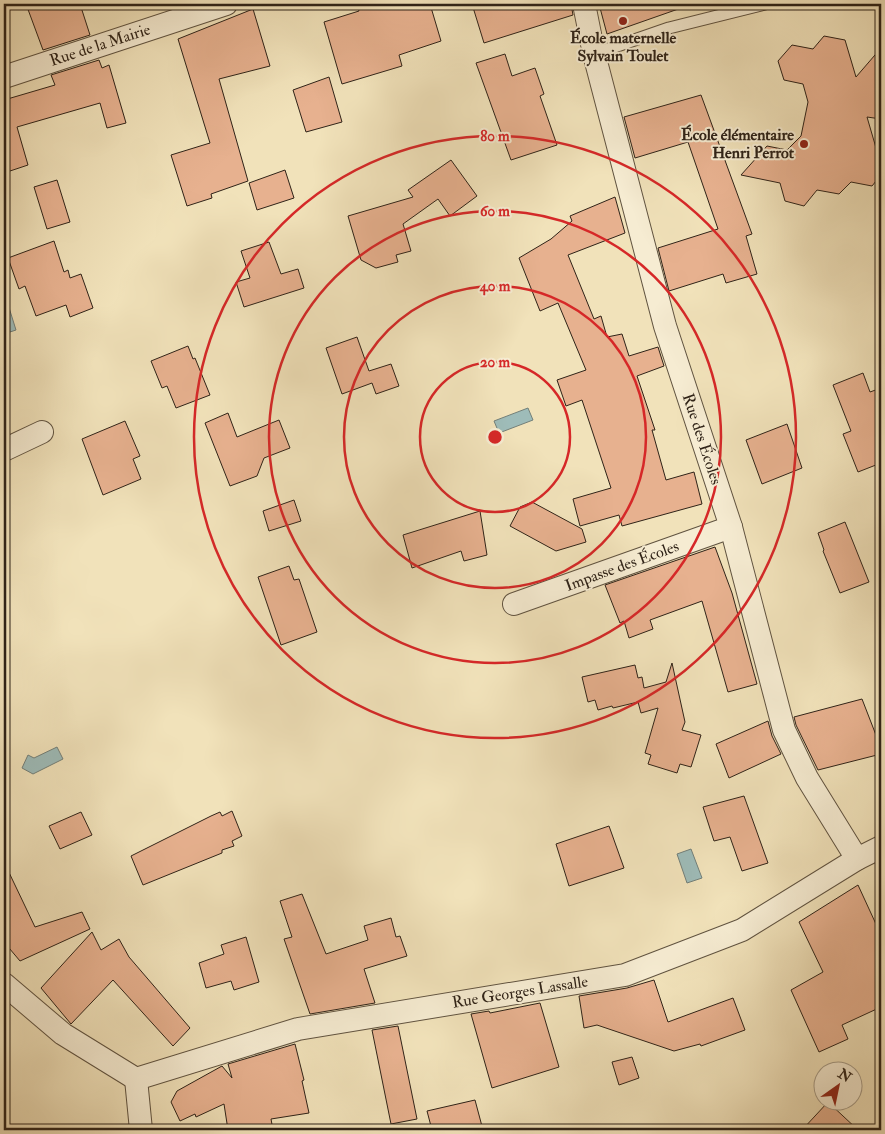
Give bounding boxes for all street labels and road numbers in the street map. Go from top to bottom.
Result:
street label: Rue de la Mairie [47,19,153,71]
street label: Rue des Écoles [678,391,727,487]
street label: Impasse des Écoles [562,535,682,597]
street label: Rue Georges Lassalle [451,971,590,1013]

